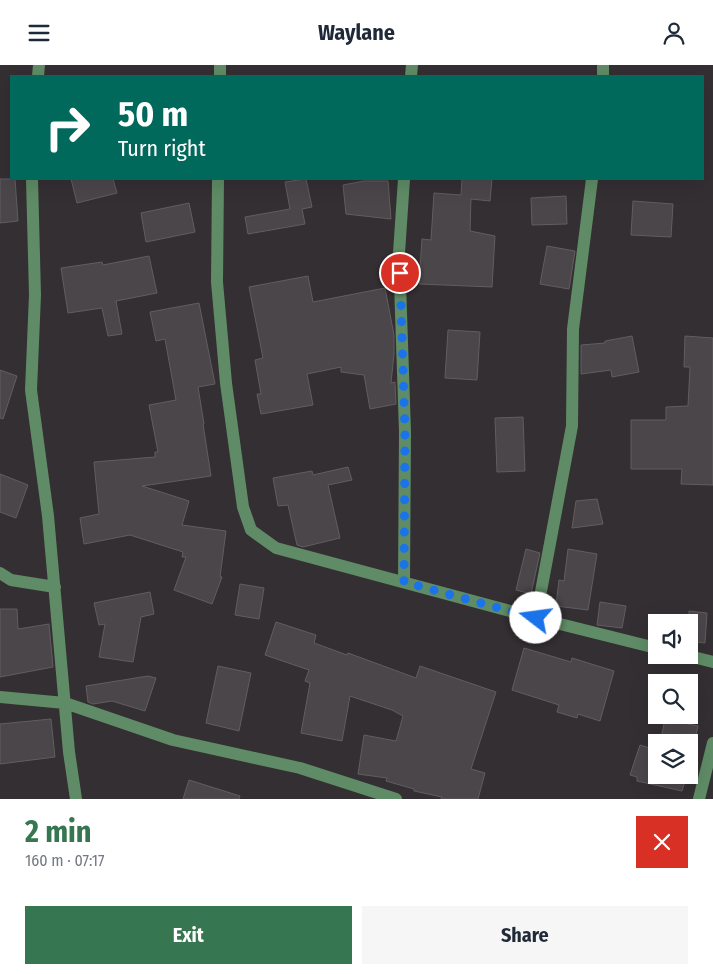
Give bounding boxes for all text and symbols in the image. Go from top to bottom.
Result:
icon: menu [25,19,53,47]
text: Waylane [318,19,395,46]
icon: person [660,19,688,47]
text: 50 m [118,93,188,135]
icon: right [35,95,100,160]
text: Turn right [118,135,206,162]
pin [379,252,421,294]
icon: arrive [386,259,414,287]
position arrow [509,591,561,643]
map controls [648,614,698,784]
button: sound [648,614,698,664]
button: search [648,674,698,724]
button: layers [648,734,698,784]
text: 2 min [25,814,92,850]
button: close [636,816,688,868]
text: 160 m · 07:17 [25,851,104,870]
button: Exit [25,906,352,964]
button: Share [362,906,688,964]

